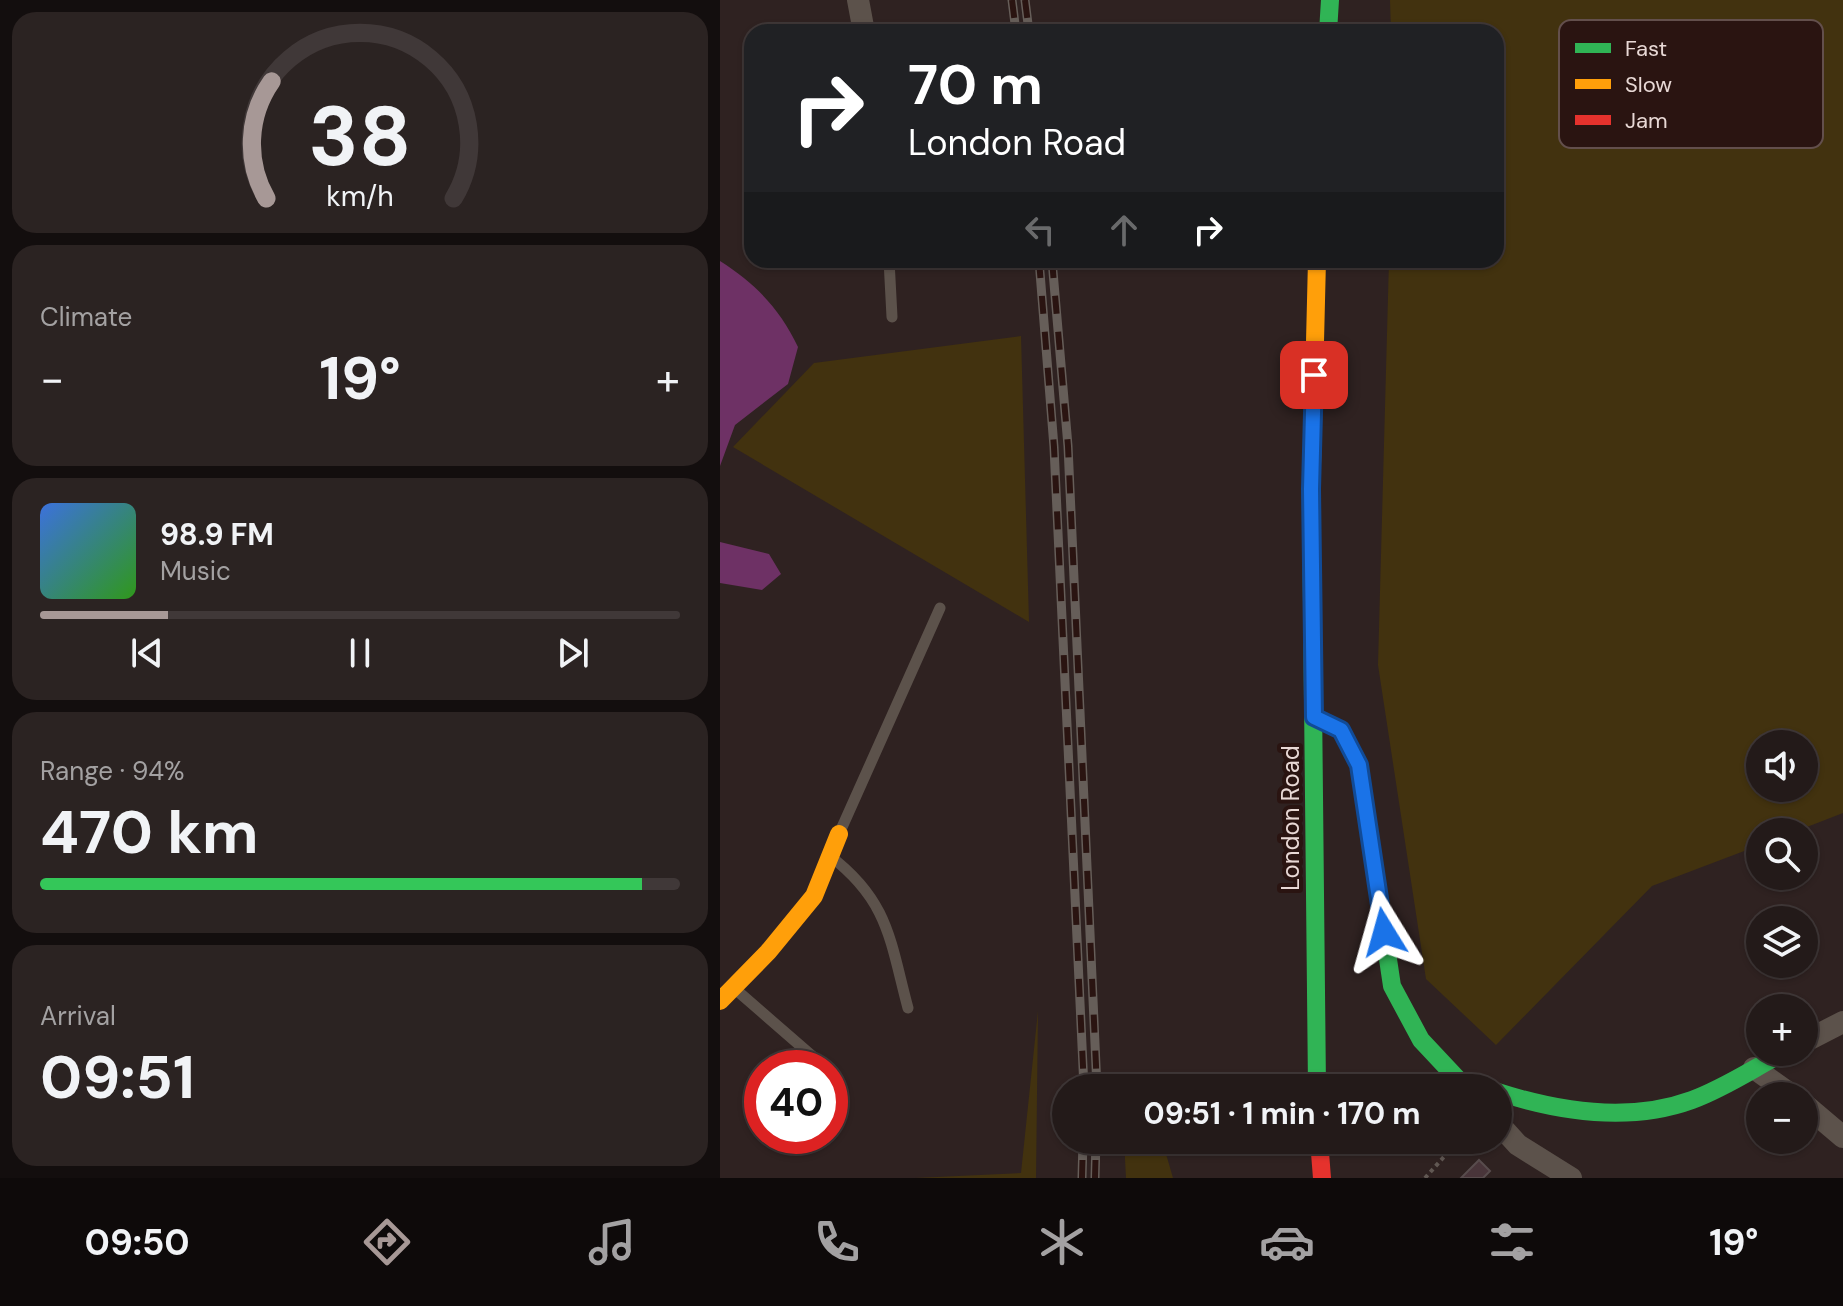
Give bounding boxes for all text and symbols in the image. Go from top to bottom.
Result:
legend [1559,20,1823,148]
text: Fast [1625,34,1667,63]
text: 70 m [908,48,1043,121]
icon: right [776,56,880,160]
text: Slow [1625,70,1672,99]
text: 38 [309,81,411,190]
text: Jam [1625,106,1668,135]
text: London Road [908,119,1126,166]
text: km/h [326,178,394,215]
icon: left [1018,208,1062,252]
icon: ahead [1102,208,1146,252]
icon: right [1186,208,1230,252]
text: Climate [40,300,132,334]
text: 19° [319,339,401,418]
pin [1280,341,1348,409]
text: − [40,350,64,408]
text: + [656,350,680,408]
icon: arrive [1292,353,1336,397]
text: 98.9 FM [160,515,274,554]
text: Music [160,554,231,588]
icon: previous [125,631,169,675]
icon: pause [338,631,382,675]
icon: next [551,631,595,675]
map controls [1746,730,1818,1154]
button: sound [1746,730,1818,802]
street label: London Road [1275,745,1306,891]
text: Range · 94% [40,754,184,788]
text: 470 km [40,793,258,872]
button: search [1746,818,1818,890]
position arrow [1342,890,1426,974]
button: layers [1746,906,1818,978]
button: + [1746,994,1818,1066]
text: Arrival [40,999,116,1033]
text: 09:51 [40,1038,195,1117]
speed limit sign: 40 [744,1050,848,1154]
button: − [1746,1082,1818,1154]
text: 09:51 · 1 min · 170 m [1144,1094,1420,1133]
icon: directions [359,1214,415,1270]
icon: music [584,1214,640,1270]
icon: phone [809,1214,865,1270]
icon: climate [1034,1214,1090,1270]
icon: car [1259,1214,1315,1270]
icon: filters [1484,1214,1540,1270]
text: 09:50 [85,1219,190,1266]
text: 19° [1709,1219,1758,1266]

